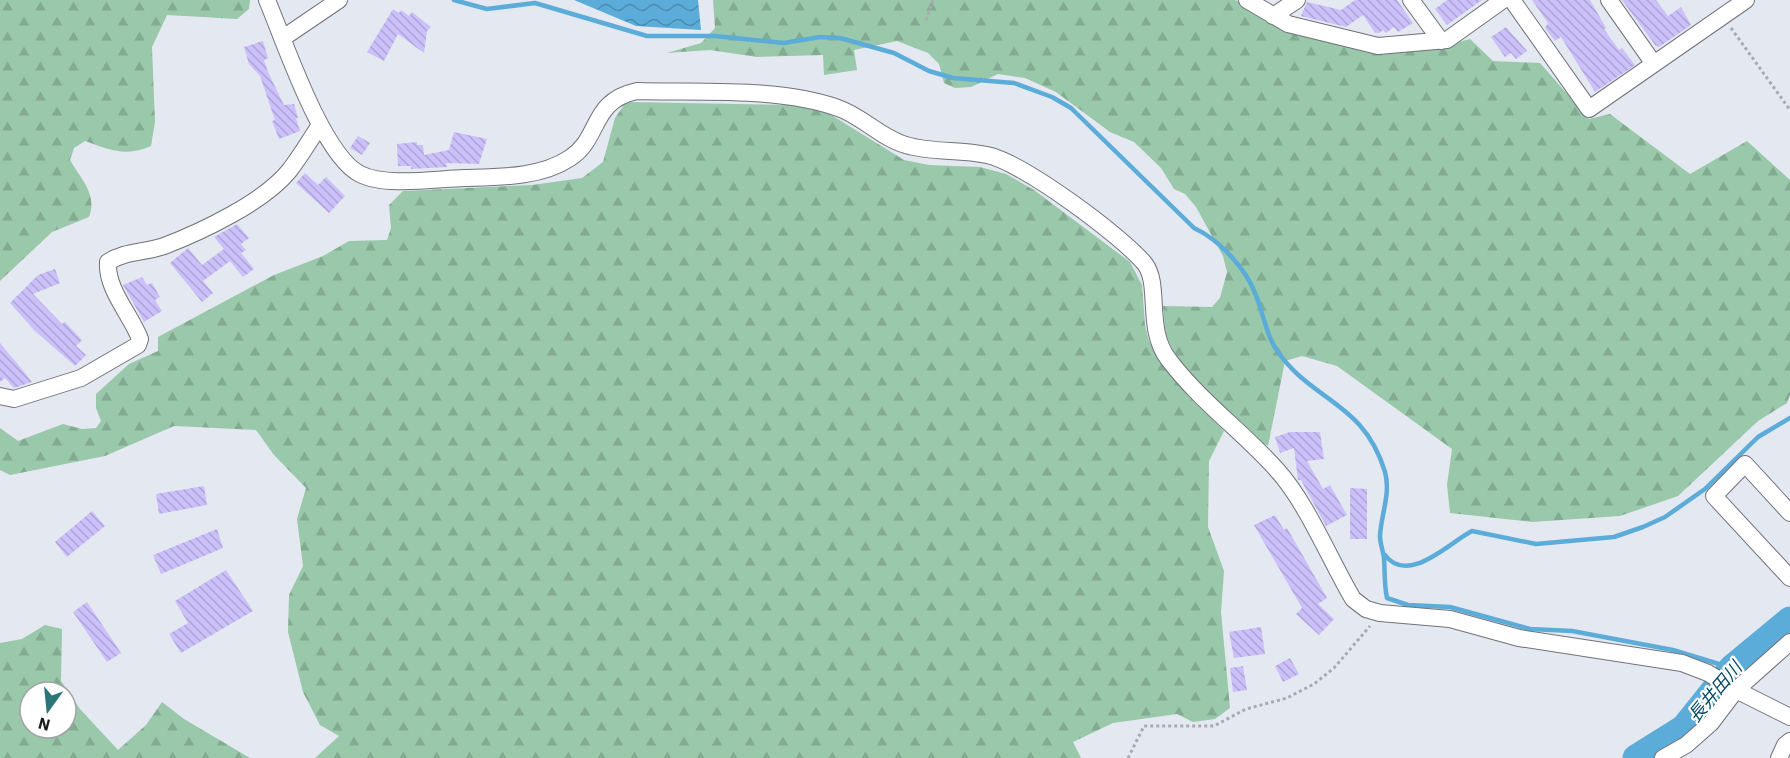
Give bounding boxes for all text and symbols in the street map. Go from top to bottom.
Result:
water label: 長井田川 [1683,655,1748,727]
north arrow [18,680,78,740]
text: N [36,713,52,736]

